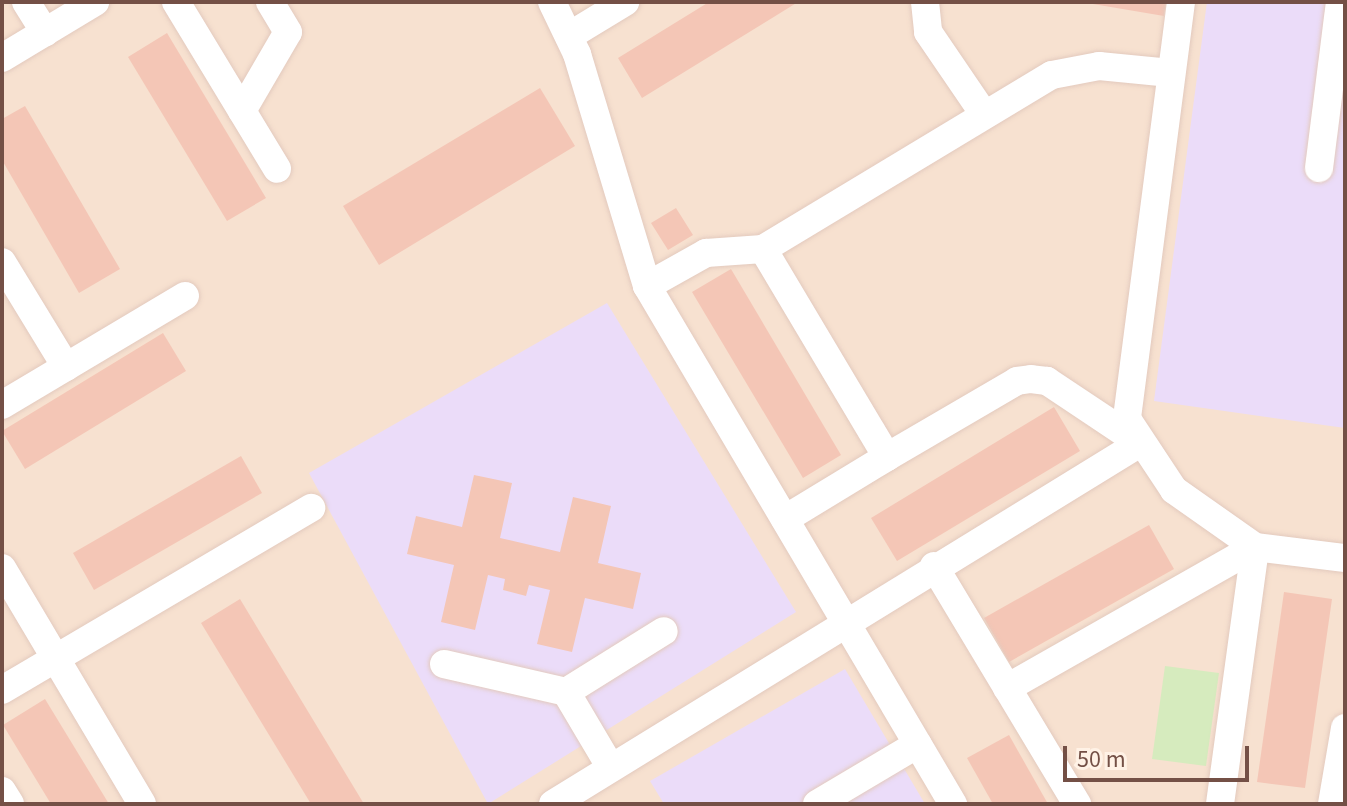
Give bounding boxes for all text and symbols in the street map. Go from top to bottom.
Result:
scale bar [1067,730,1253,780]
text: 50 m [1077,742,1126,777]

